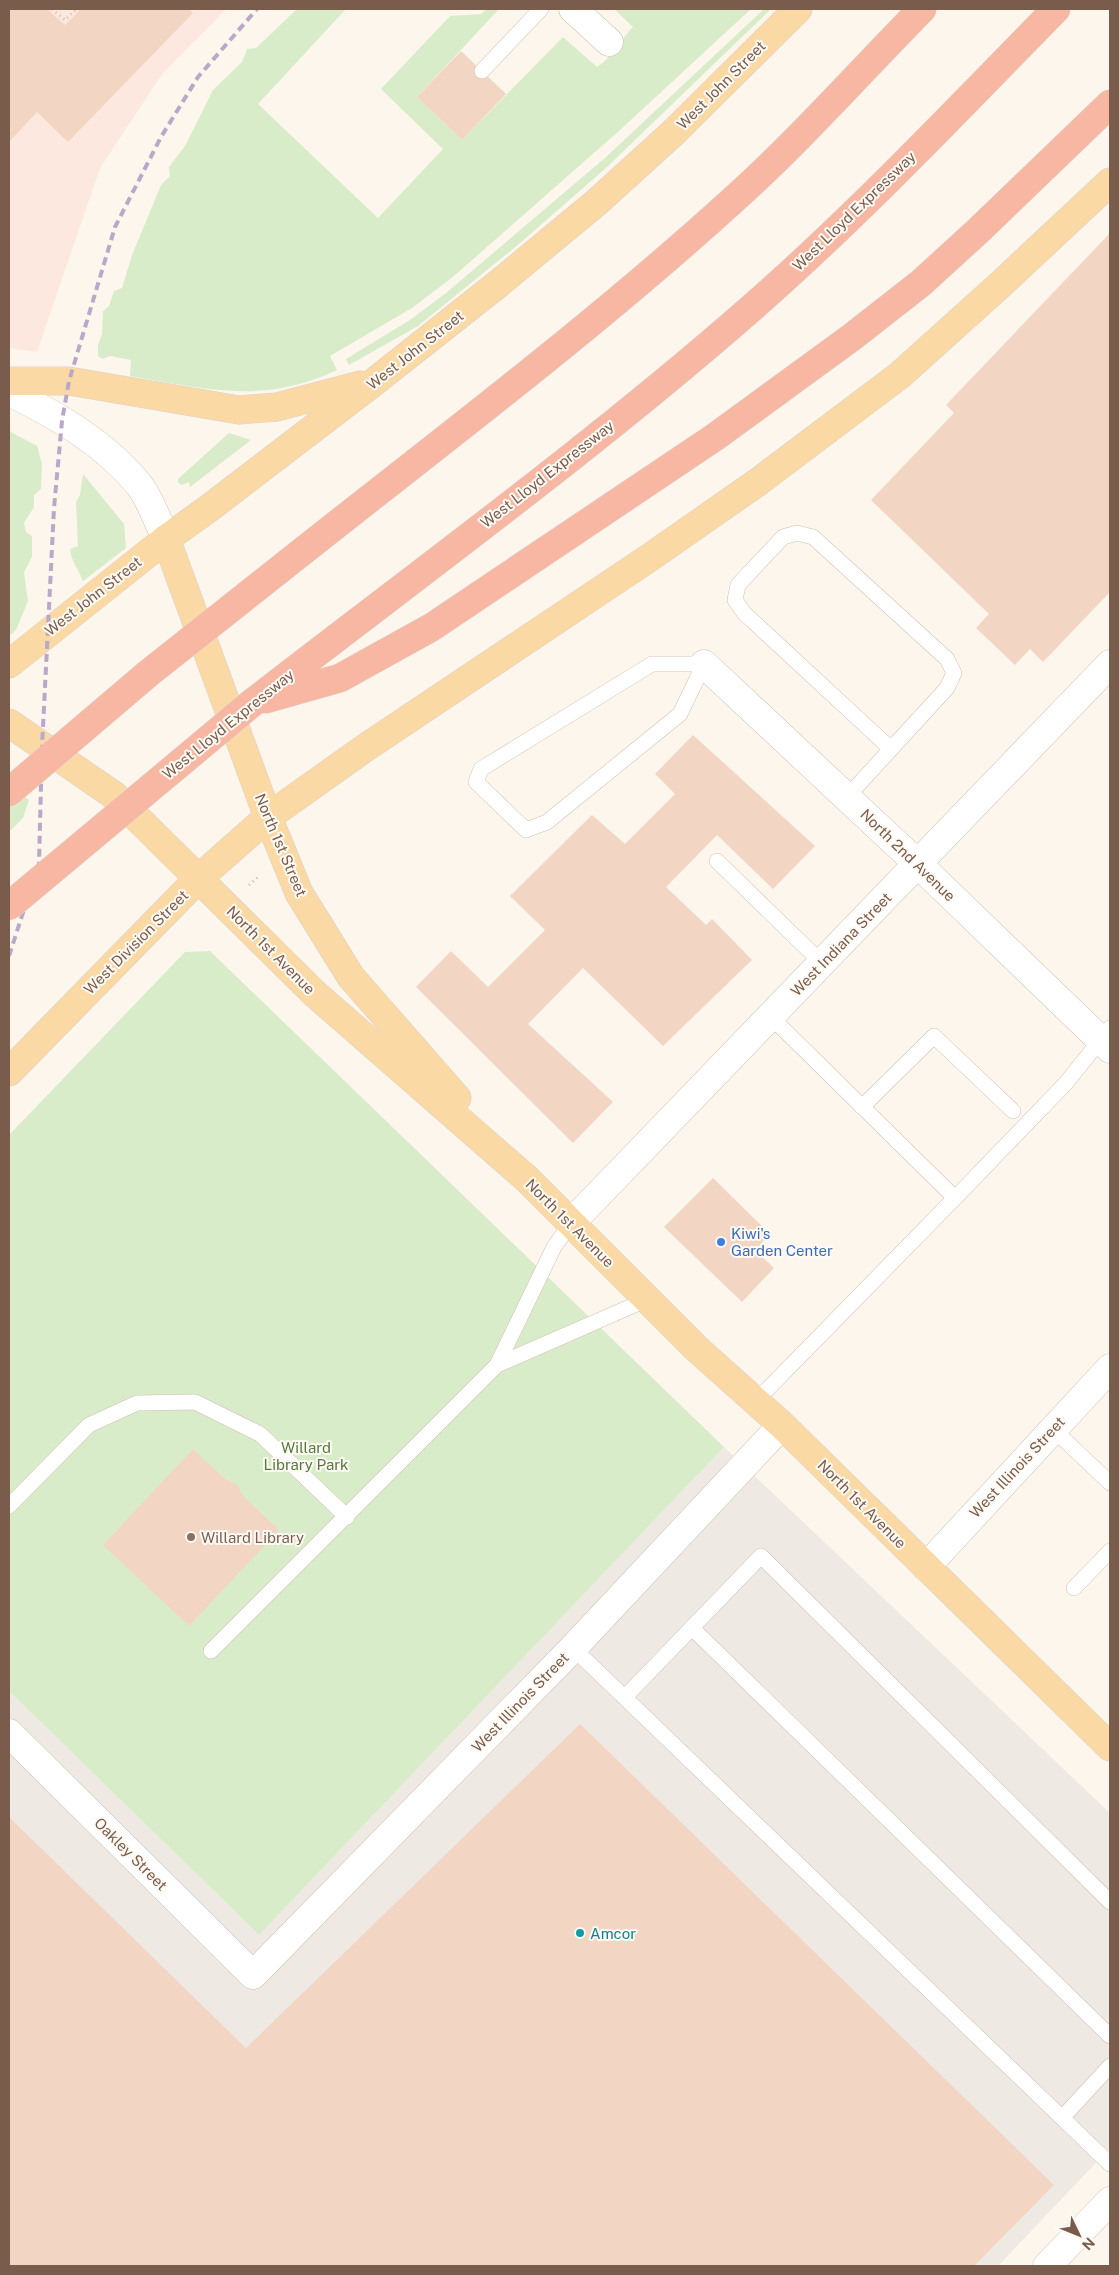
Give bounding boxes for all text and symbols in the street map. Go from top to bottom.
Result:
street label: West John Street [673,37,769,133]
street label: West Lloyd Expressway [789,148,919,274]
street label: West John Street [363,307,467,393]
street label: West Lloyd Expressway [477,417,617,531]
street label: West John Street [41,553,145,639]
street label: West Lloyd Expressway [159,666,297,782]
street label: North 1st Street [252,791,310,899]
street label: North 2nd Avenue [857,805,959,905]
street label: West Division Street [80,886,192,998]
street label: West Indiana Street [787,889,895,999]
street label: North 1st Avenue [223,902,319,998]
street label: North 1st Avenue [522,1175,618,1271]
place label: Kiwi's Garden Center [731,1225,833,1259]
marker: Kiwi's Garden Center [715,1236,727,1248]
street label: West Illinois Street [966,1413,1068,1521]
park label: Willard Library Park [264,1439,348,1473]
street label: North 1st Avenue [814,1456,910,1552]
place label: Willard Library [201,1529,304,1546]
marker: Willard Library [185,1531,197,1543]
street label: West Illinois Street [468,1649,572,1755]
street label: Oakley Street [91,1814,171,1894]
place label: Amcor [590,1925,636,1942]
marker: Amcor [574,1927,586,1939]
north arrow [1054,2210,1104,2260]
text: N [1079,2234,1098,2253]

